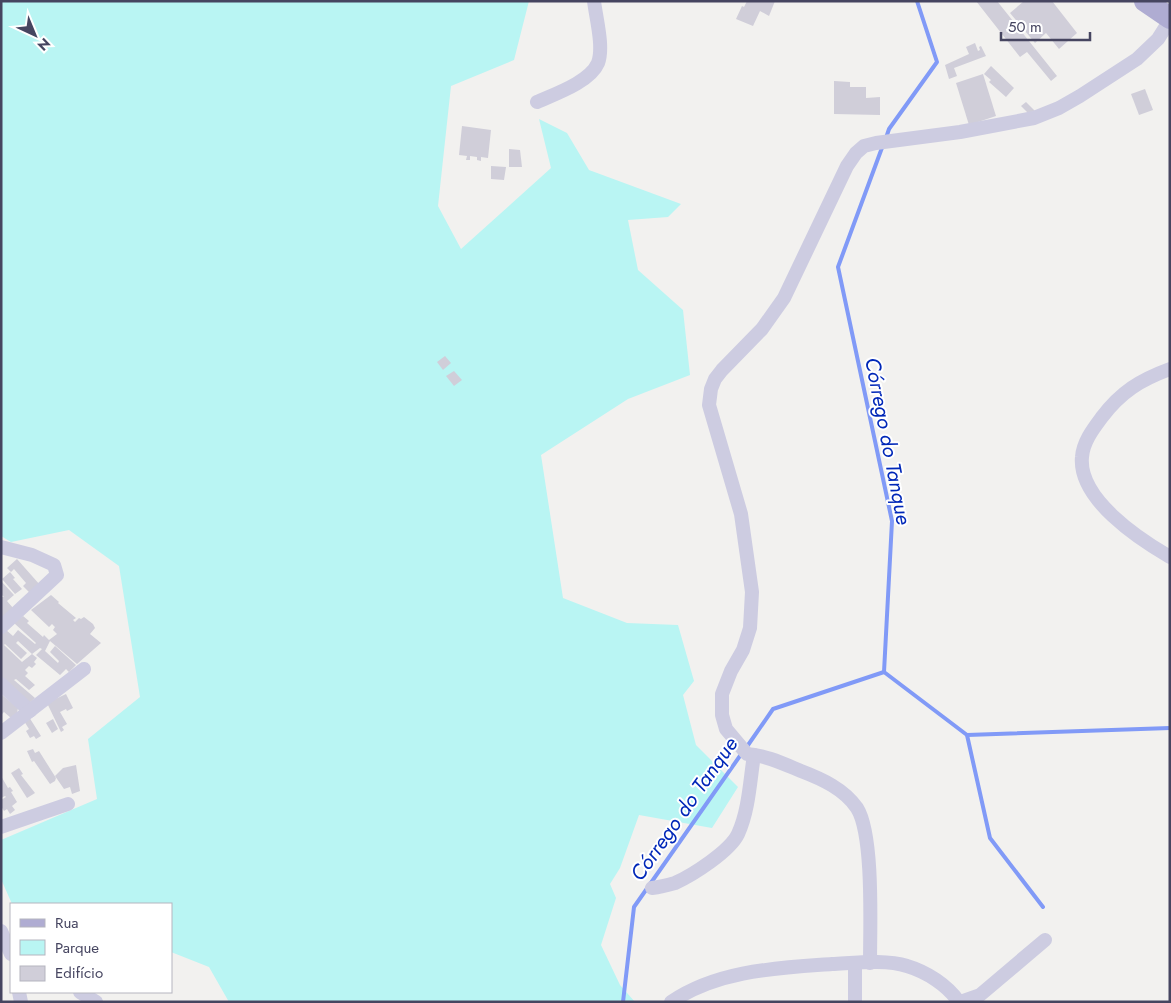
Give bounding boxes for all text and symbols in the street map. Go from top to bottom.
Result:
north arrow [10,10,60,60]
scale bar [1001,10,1090,42]
text: 50 m [1008,16,1042,38]
text: N [33,33,55,55]
water label: Córrego do Tanque [857,355,919,528]
water label: Córrego do Tanque [623,730,745,887]
legend [10,903,172,993]
text: Rua [55,912,79,934]
text: Parque [55,937,99,959]
text: Edifício [55,962,103,984]

